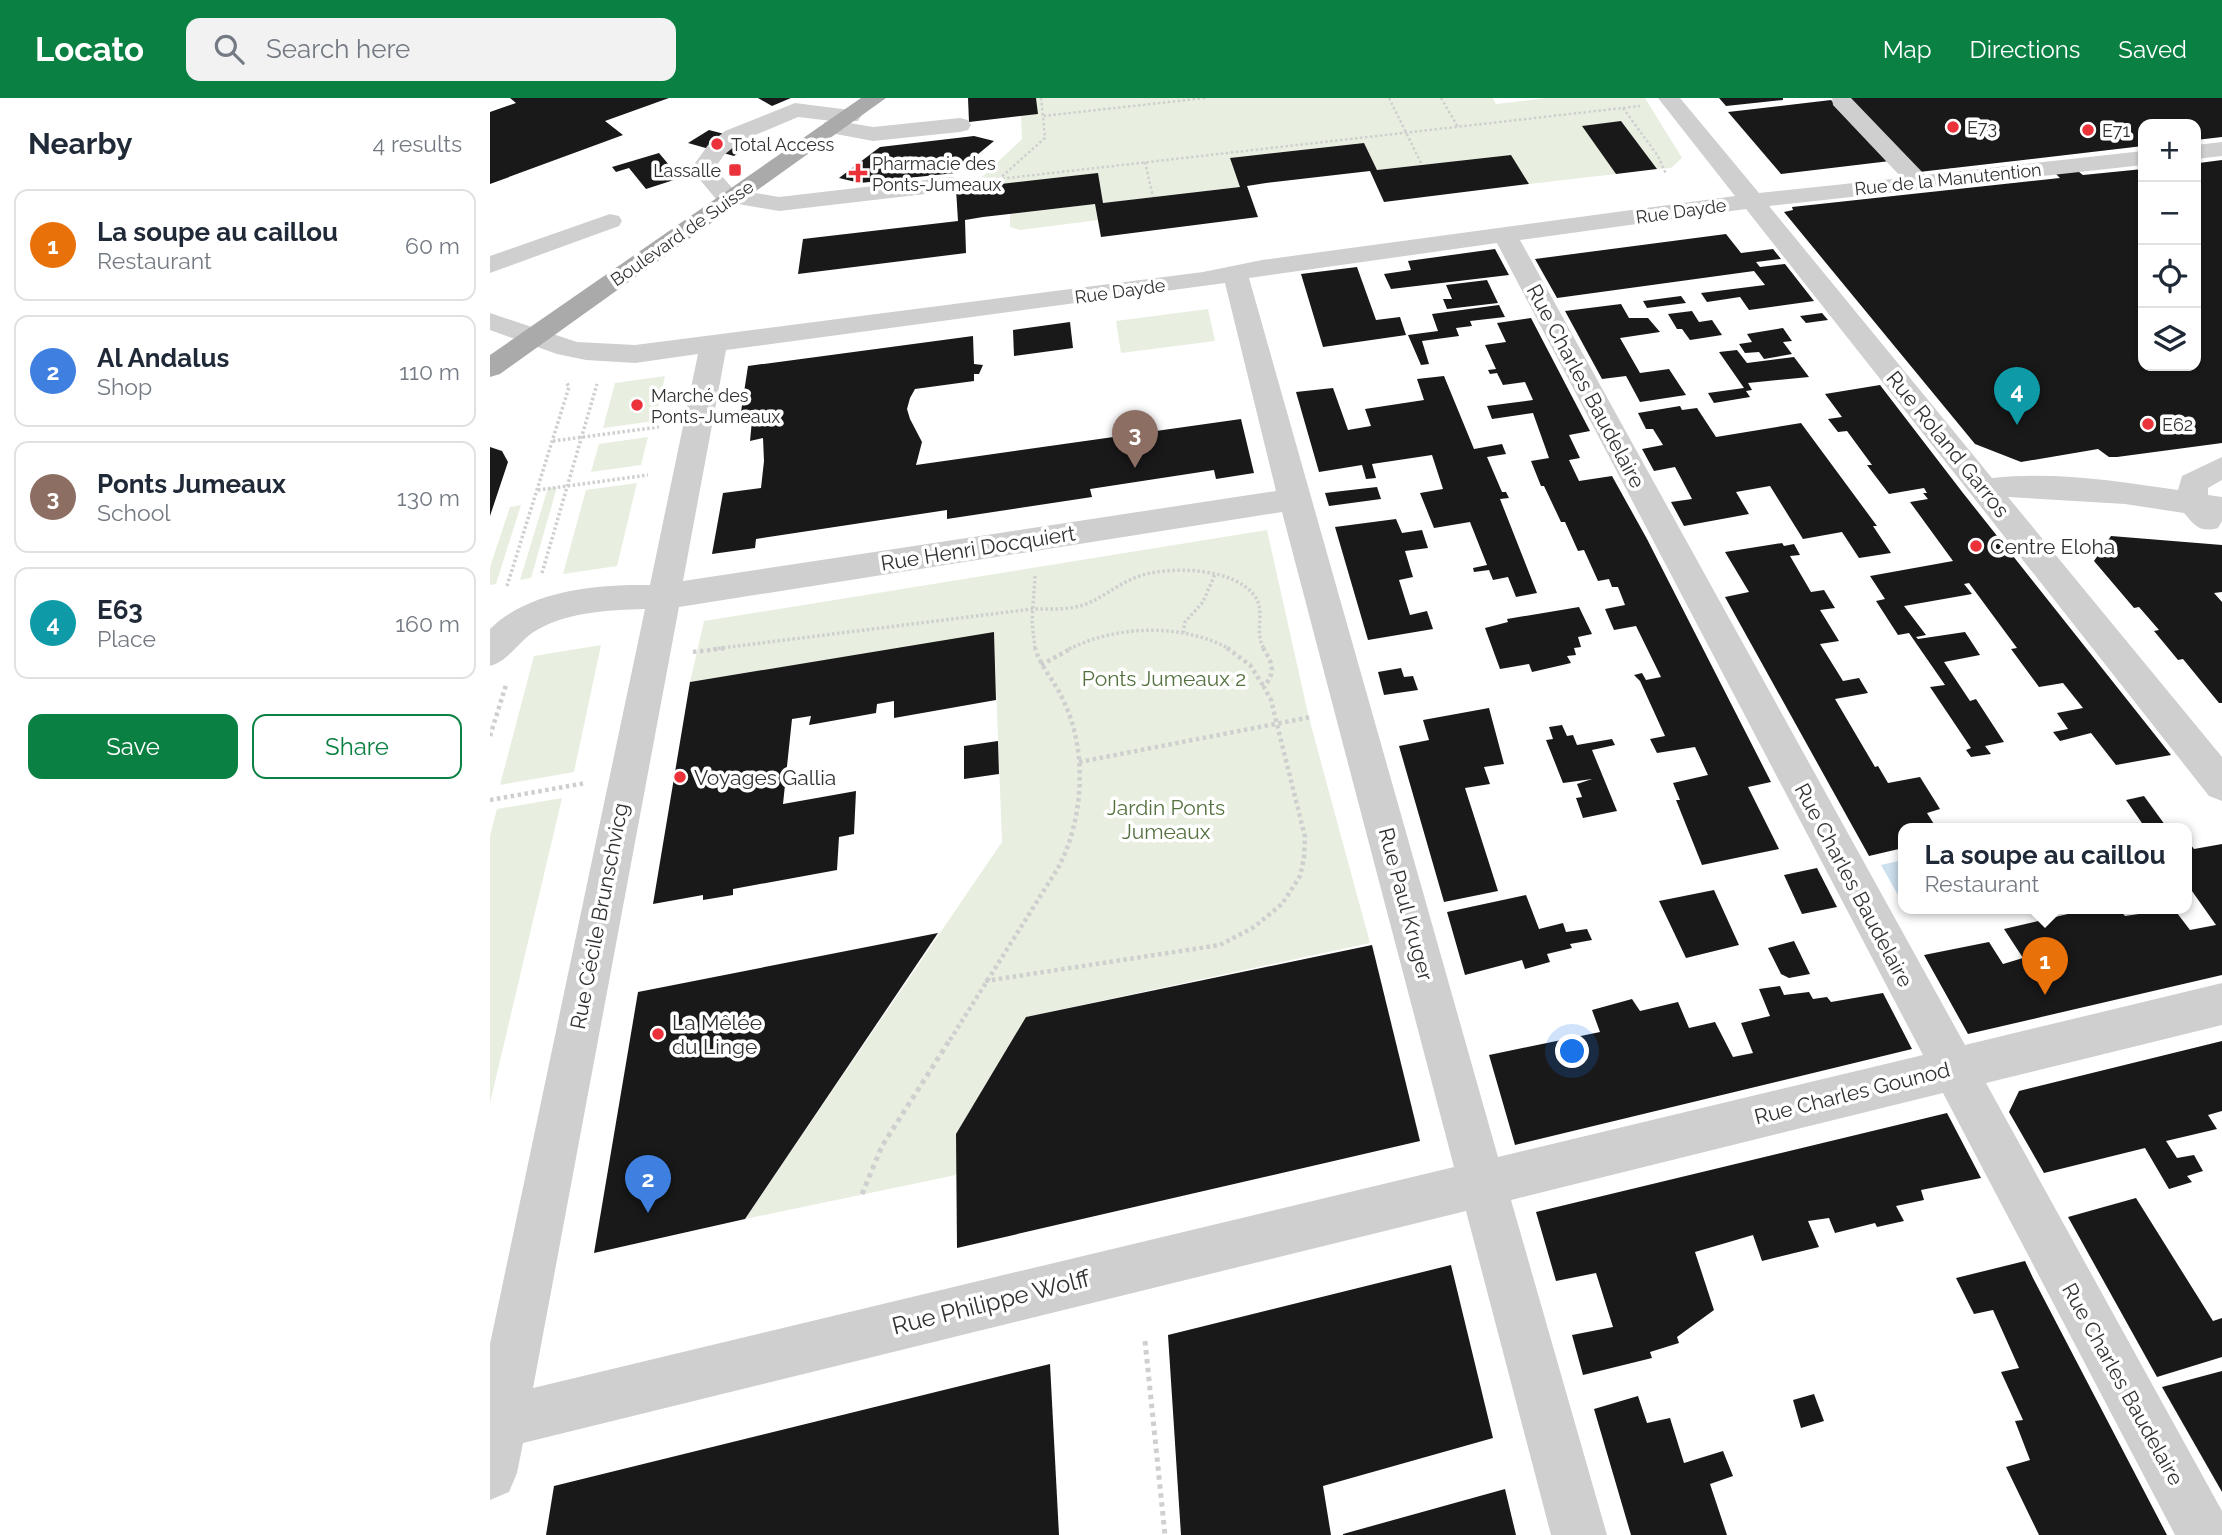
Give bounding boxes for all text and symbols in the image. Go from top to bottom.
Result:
search box [186,18,676,81]
text: Locato [35,30,144,69]
icon: search [210,30,248,68]
text: Search here [266,34,410,64]
text: Map [1883,35,1932,64]
text: Directions [1970,35,2080,64]
text: Saved [2118,35,2187,64]
place label: E73 [1967,117,1997,138]
marker: E73 [1945,119,1961,135]
map controls [2138,119,2201,371]
button: + [2138,119,2201,182]
place label: E71 [2102,120,2130,141]
marker: E71 [2080,122,2096,138]
text: Nearby [28,126,132,161]
text: 4 results [373,130,462,157]
place label: Total Access [731,134,834,155]
marker: Total Access [709,136,725,152]
place label: Pharmacie des Ponts-Jumeaux [872,153,1001,195]
street label: Rue de la Manutention [1854,159,2042,199]
place label: Lassalle [653,160,721,181]
marker: Lassalle [727,162,743,178]
marker: Pharmacie des Ponts-Jumeaux [850,165,866,181]
street label: Boulevard de Suisse [607,176,758,290]
button: − [2138,182,2201,245]
street label: Rue Dayde [1634,194,1728,228]
text: La soupe au caillou [97,217,338,247]
text: 1 [47,232,59,259]
text: 60 m [405,232,460,259]
button: locate [2138,245,2201,308]
text: Restaurant [97,247,212,274]
street label: Rue Dayde [1073,274,1167,308]
street label: Rue Charles Baudelaire [1522,280,1650,492]
button: layers [2138,308,2201,371]
text: Al Andalus [97,343,229,373]
text: 2 [47,358,59,385]
text: 110 m [399,358,460,385]
street label: Rue Roland Garros [1881,366,2015,522]
pin: 4 [1994,367,2040,425]
text: Shop [97,373,152,400]
place label: Marché des Ponts-Jumeaux [651,385,780,427]
marker: Marché des Ponts-Jumeaux [629,397,645,413]
pin: 3 [1112,410,1158,468]
place label: E62 [2162,414,2193,435]
marker: E62 [2140,416,2156,432]
text: Ponts Jumeaux [97,469,286,499]
text: 3 [47,484,59,511]
text: 130 m [397,484,460,511]
text: School [97,499,171,526]
street label: Rue Henri Docquiert [879,520,1077,576]
place label: Centre Eloha [1990,534,2115,559]
marker: Centre Eloha [1968,538,1984,554]
text: E63 [97,595,143,625]
text: 4 [46,610,60,637]
text: 160 m [395,610,460,637]
text: Place [97,625,156,652]
park label: Ponts Jumeaux 2 [1082,666,1246,691]
button: Save [28,714,238,779]
button: Share [252,714,462,779]
place label: Voyages Gallia [694,765,836,790]
marker: Voyages Gallia [672,769,688,785]
street label: Rue Charles Baudelaire [1790,779,1918,991]
park label: Jardin Ponts Jumeaux [1107,795,1225,844]
street label: Rue Cécile Brunschvicg [565,801,633,1031]
popup [1898,823,2192,914]
street label: Rue Paul Kruger [1374,825,1439,984]
text: La soupe au caillou [1924,840,2166,870]
text: Restaurant [1924,870,2039,897]
pin: 1 [2022,937,2068,995]
place label: La Mêlée du Linge [672,1010,762,1059]
marker: La Mêlée du Linge [650,1026,666,1042]
your location [1555,1034,1589,1068]
street label: Rue Charles Gounod [1752,1057,1952,1129]
pin: 2 [625,1155,671,1213]
street label: Rue Philippe Wolff [889,1263,1094,1341]
street label: Rue Charles Baudelaire [2057,1279,2189,1489]

